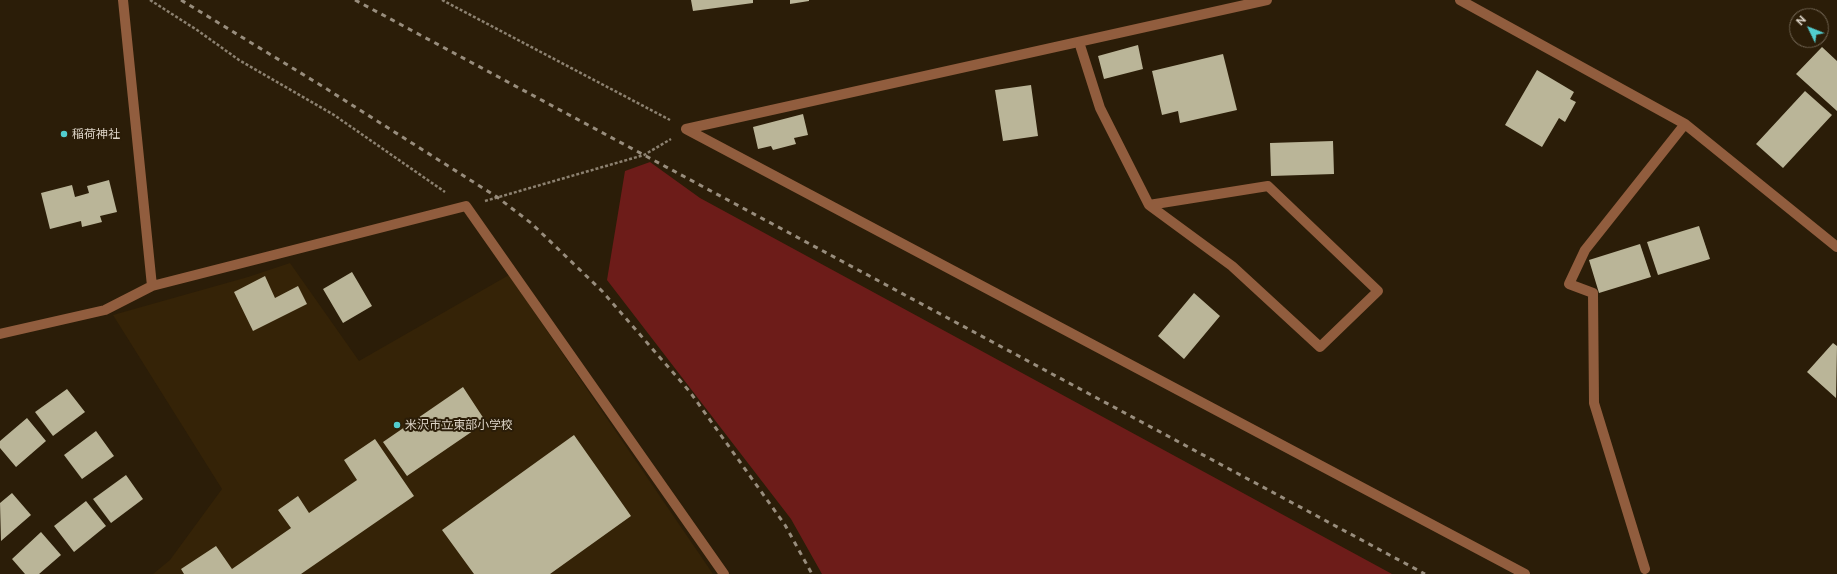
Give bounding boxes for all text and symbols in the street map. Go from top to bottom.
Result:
north arrow [1789,8,1829,48]
text: N [1794,13,1808,28]
place label: 稲荷神社 [72,127,120,141]
marker: 稲荷神社 [59,129,69,139]
place label: 米沢市立東部小学校 [405,418,513,432]
marker: 米沢市立東部小学校 [392,420,402,430]

